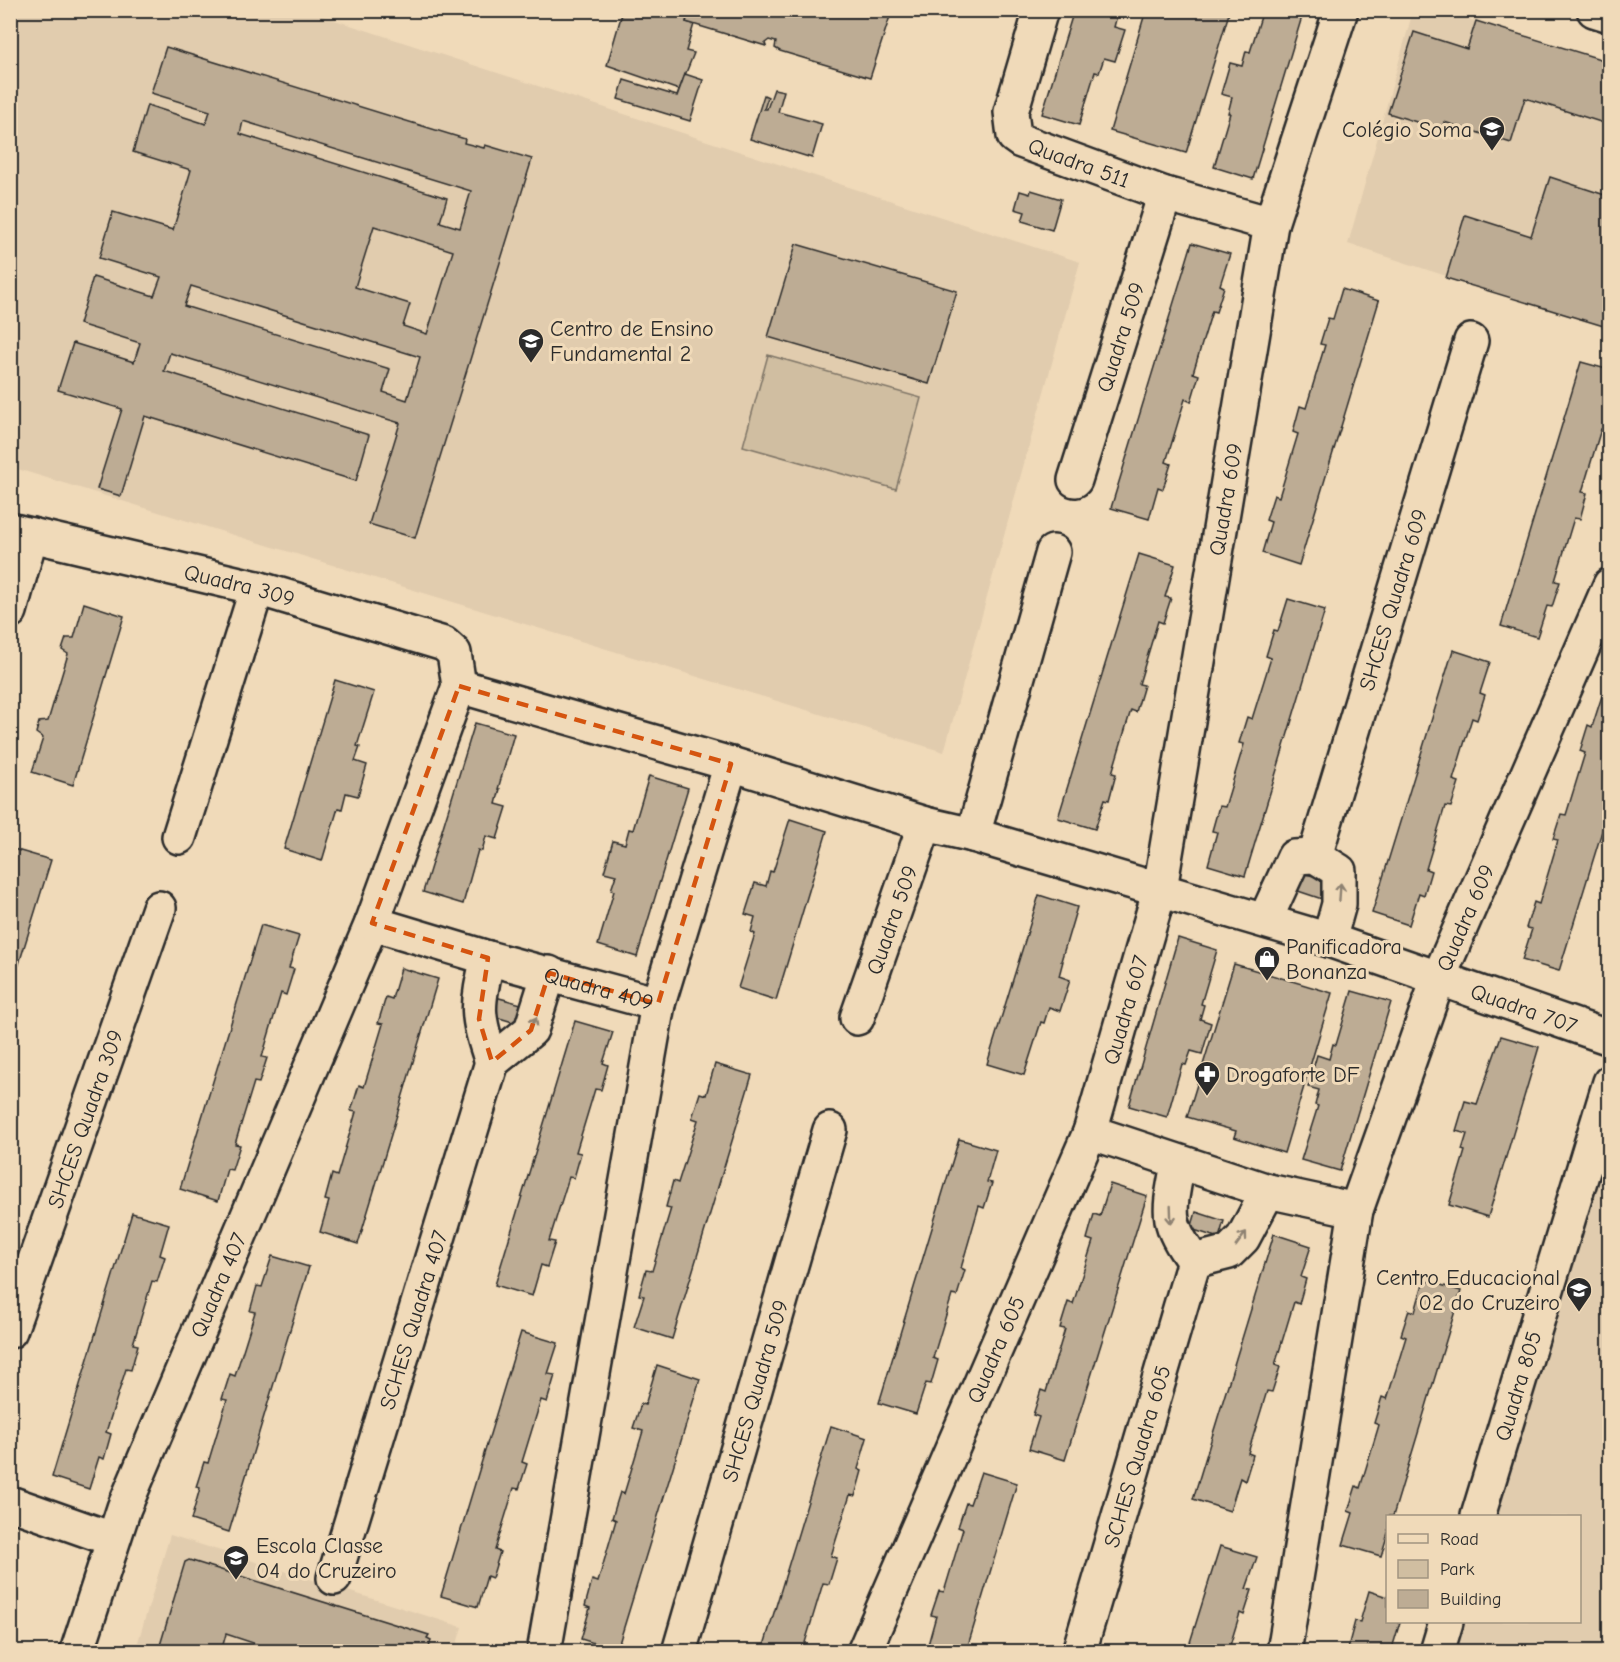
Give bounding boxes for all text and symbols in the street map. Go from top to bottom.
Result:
school or university icon: Colégio Soma [1477,114,1507,152]
place label: Colégio Soma [1342,117,1472,143]
street label: Quadra 511 [1024,133,1133,194]
street label: Quadra 509 [1091,279,1150,395]
place label: Centro de Ensino Fundamental 2 [550,316,714,367]
school or university icon: Centro de Ensino Fundamental 2 [516,326,546,364]
street label: Quadra 609 [1204,441,1248,558]
street label: SHCES Quadra 609 [1354,506,1433,694]
street label: Quadra 309 [181,559,298,613]
street label: Quadra 609 [1431,861,1501,975]
street label: Quadra 509 [861,862,923,978]
one-way arrow [1334,882,1345,902]
place label: Panificadora Bonanza [1286,934,1402,985]
shop icon: Panificadora Bonanza [1252,944,1282,982]
street label: Quadra 607 [1098,952,1154,1068]
street label: Quadra 409 [541,962,656,1016]
street label: Quadra 707 [1467,978,1581,1040]
one-way arrow [526,1017,538,1034]
street label: SHCES Quadra 309 [42,1026,129,1212]
pharmacy icon: Drogaforte DF [1192,1059,1222,1097]
place label: Drogaforte DF [1226,1062,1360,1088]
one-way arrow [1166,1205,1177,1225]
street label: SCHES Quadra 407 [374,1227,454,1413]
street label: Quadra 407 [185,1229,253,1342]
one-way arrow [1235,1231,1247,1247]
place label: Centro Educacional 02 do Cruzeiro [1376,1265,1560,1316]
school or university icon: Centro Educacional 02 do Cruzeiro [1564,1275,1594,1313]
street label: Quadra 605 [962,1292,1031,1407]
street label: SHCES Quadra 509 [717,1297,794,1485]
street label: Quadra 805 [1490,1328,1547,1444]
street label: SCHES Quadra 605 [1098,1362,1177,1551]
legend [1386,1515,1581,1623]
text: Road [1440,1529,1479,1550]
place label: Escola Classe 04 do Cruzeiro [256,1533,397,1584]
school or university icon: Escola Classe 04 do Cruzeiro [221,1543,251,1581]
text: Park [1440,1559,1475,1580]
text: Building [1440,1589,1502,1610]

